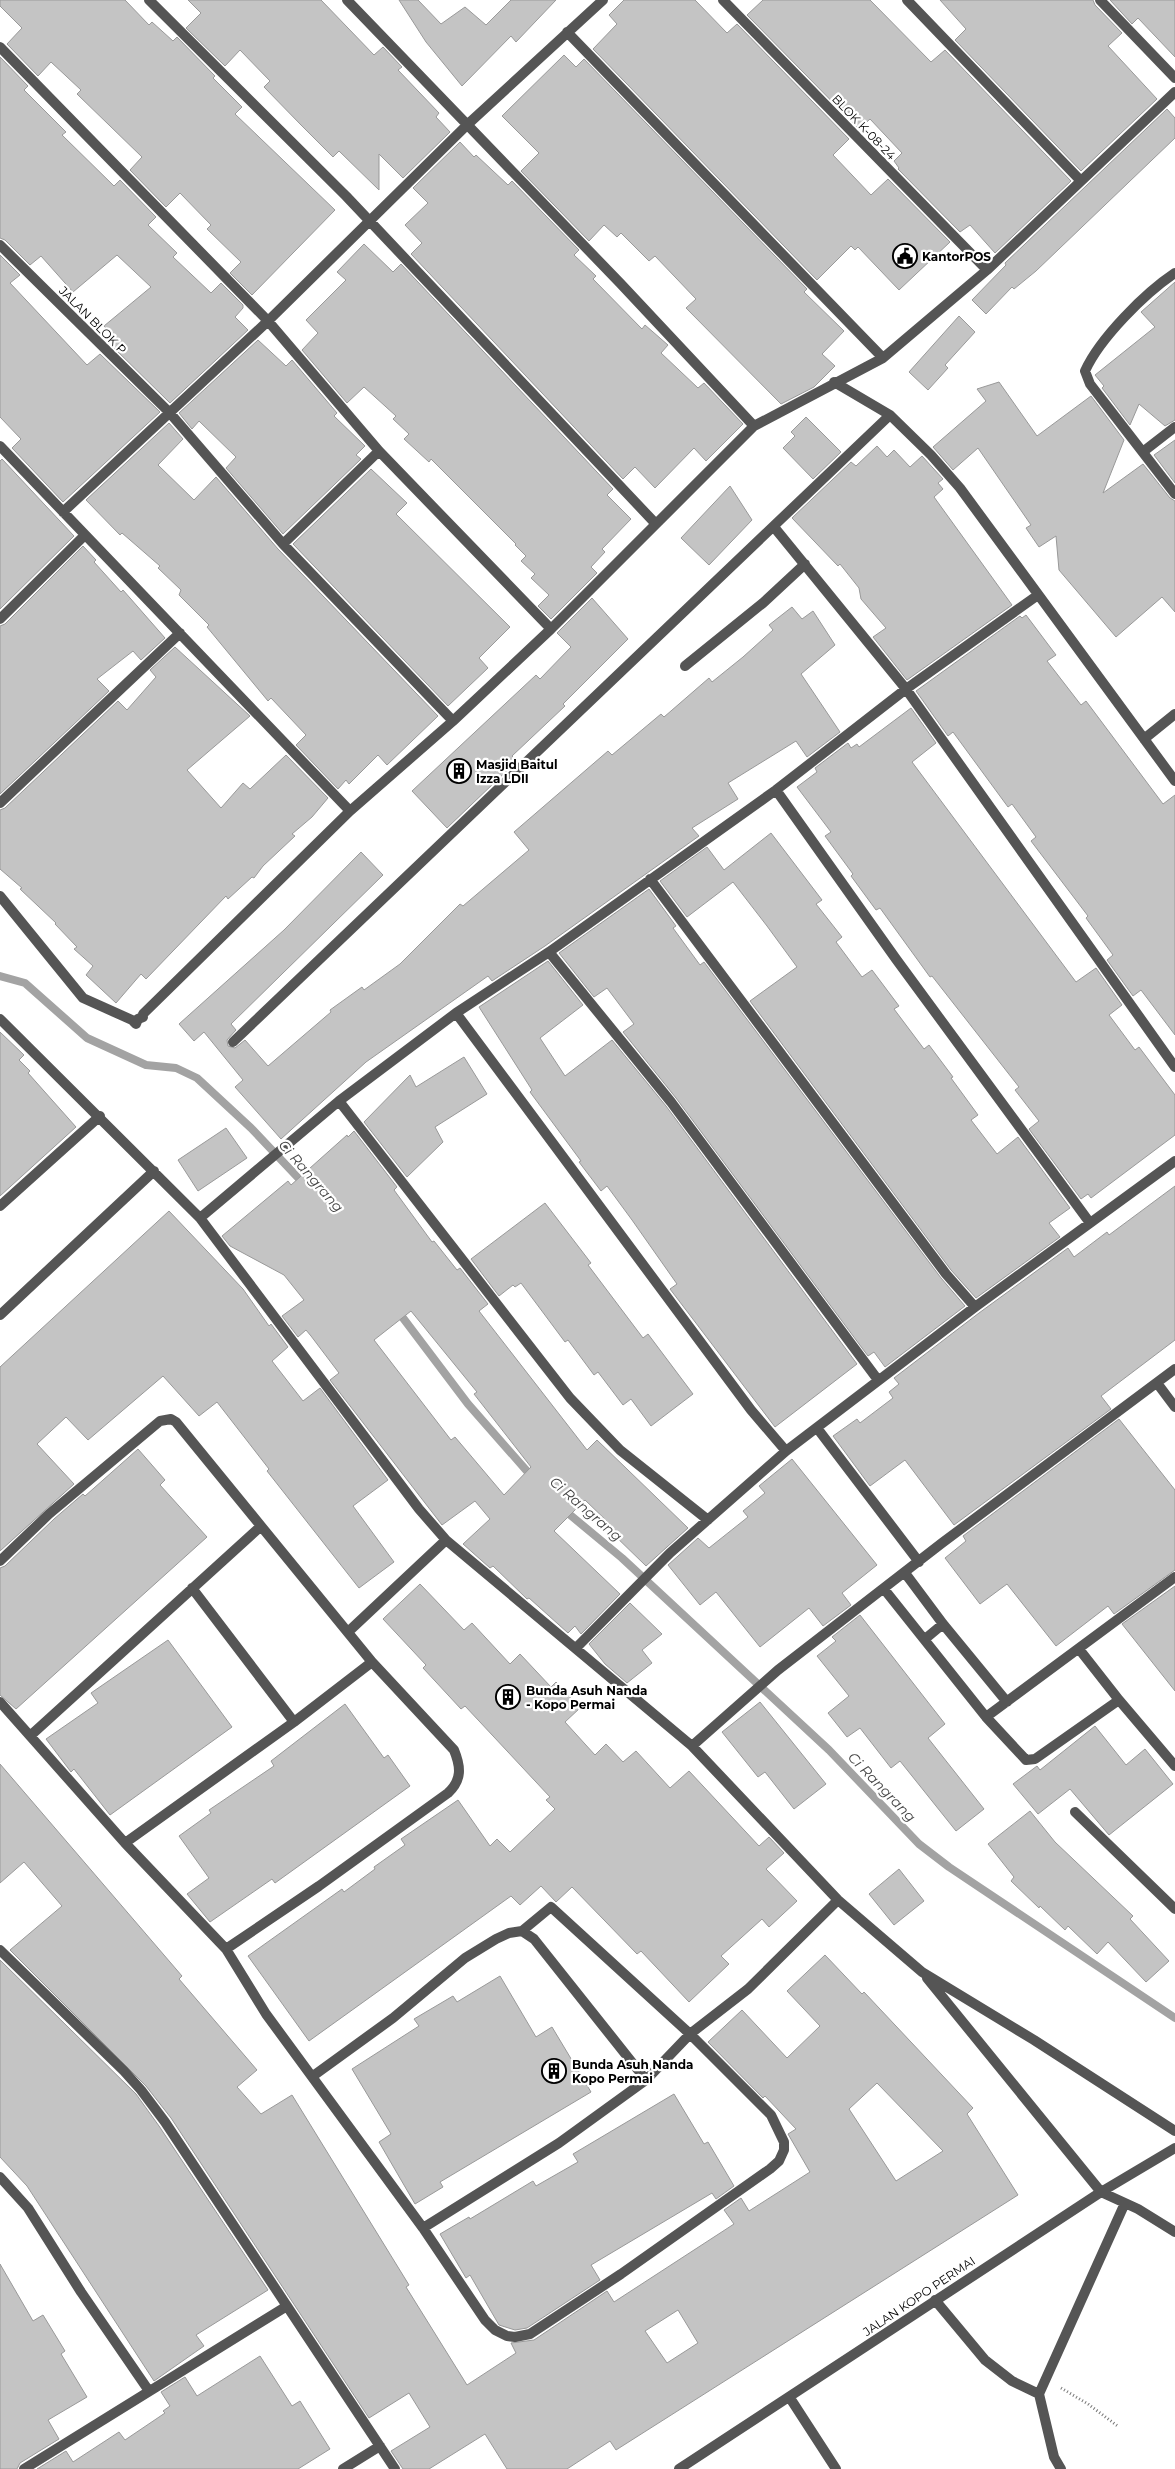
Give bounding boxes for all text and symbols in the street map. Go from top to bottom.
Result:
street label: BLOK K-08-24 [829,91,899,163]
public building icon: KantorPOS [892,243,918,269]
place label: KantorPOS [922,249,991,264]
street label: JALAN BLOK P [55,282,130,357]
place label: Masjid Baitul Izza LDII [476,757,558,786]
building icon: Masjid Baitul Izza LDII [446,758,472,784]
water label: Ci Rangrang [275,1136,347,1216]
water label: Ci Rangrang [546,1473,626,1545]
place label: Bunda Asuh Nanda - Kopo Permai [526,1683,647,1712]
building icon: Bunda Asuh Nanda - Kopo Permai [495,1684,521,1710]
water label: Ci Rangrang [844,1748,920,1826]
place label: Bunda Asuh Nanda Kopo Permai [572,2057,693,2086]
building icon: Bunda Asuh Nanda Kopo Permai [541,2058,567,2084]
street label: JALAN KOPO PERMAI [859,2253,978,2340]

